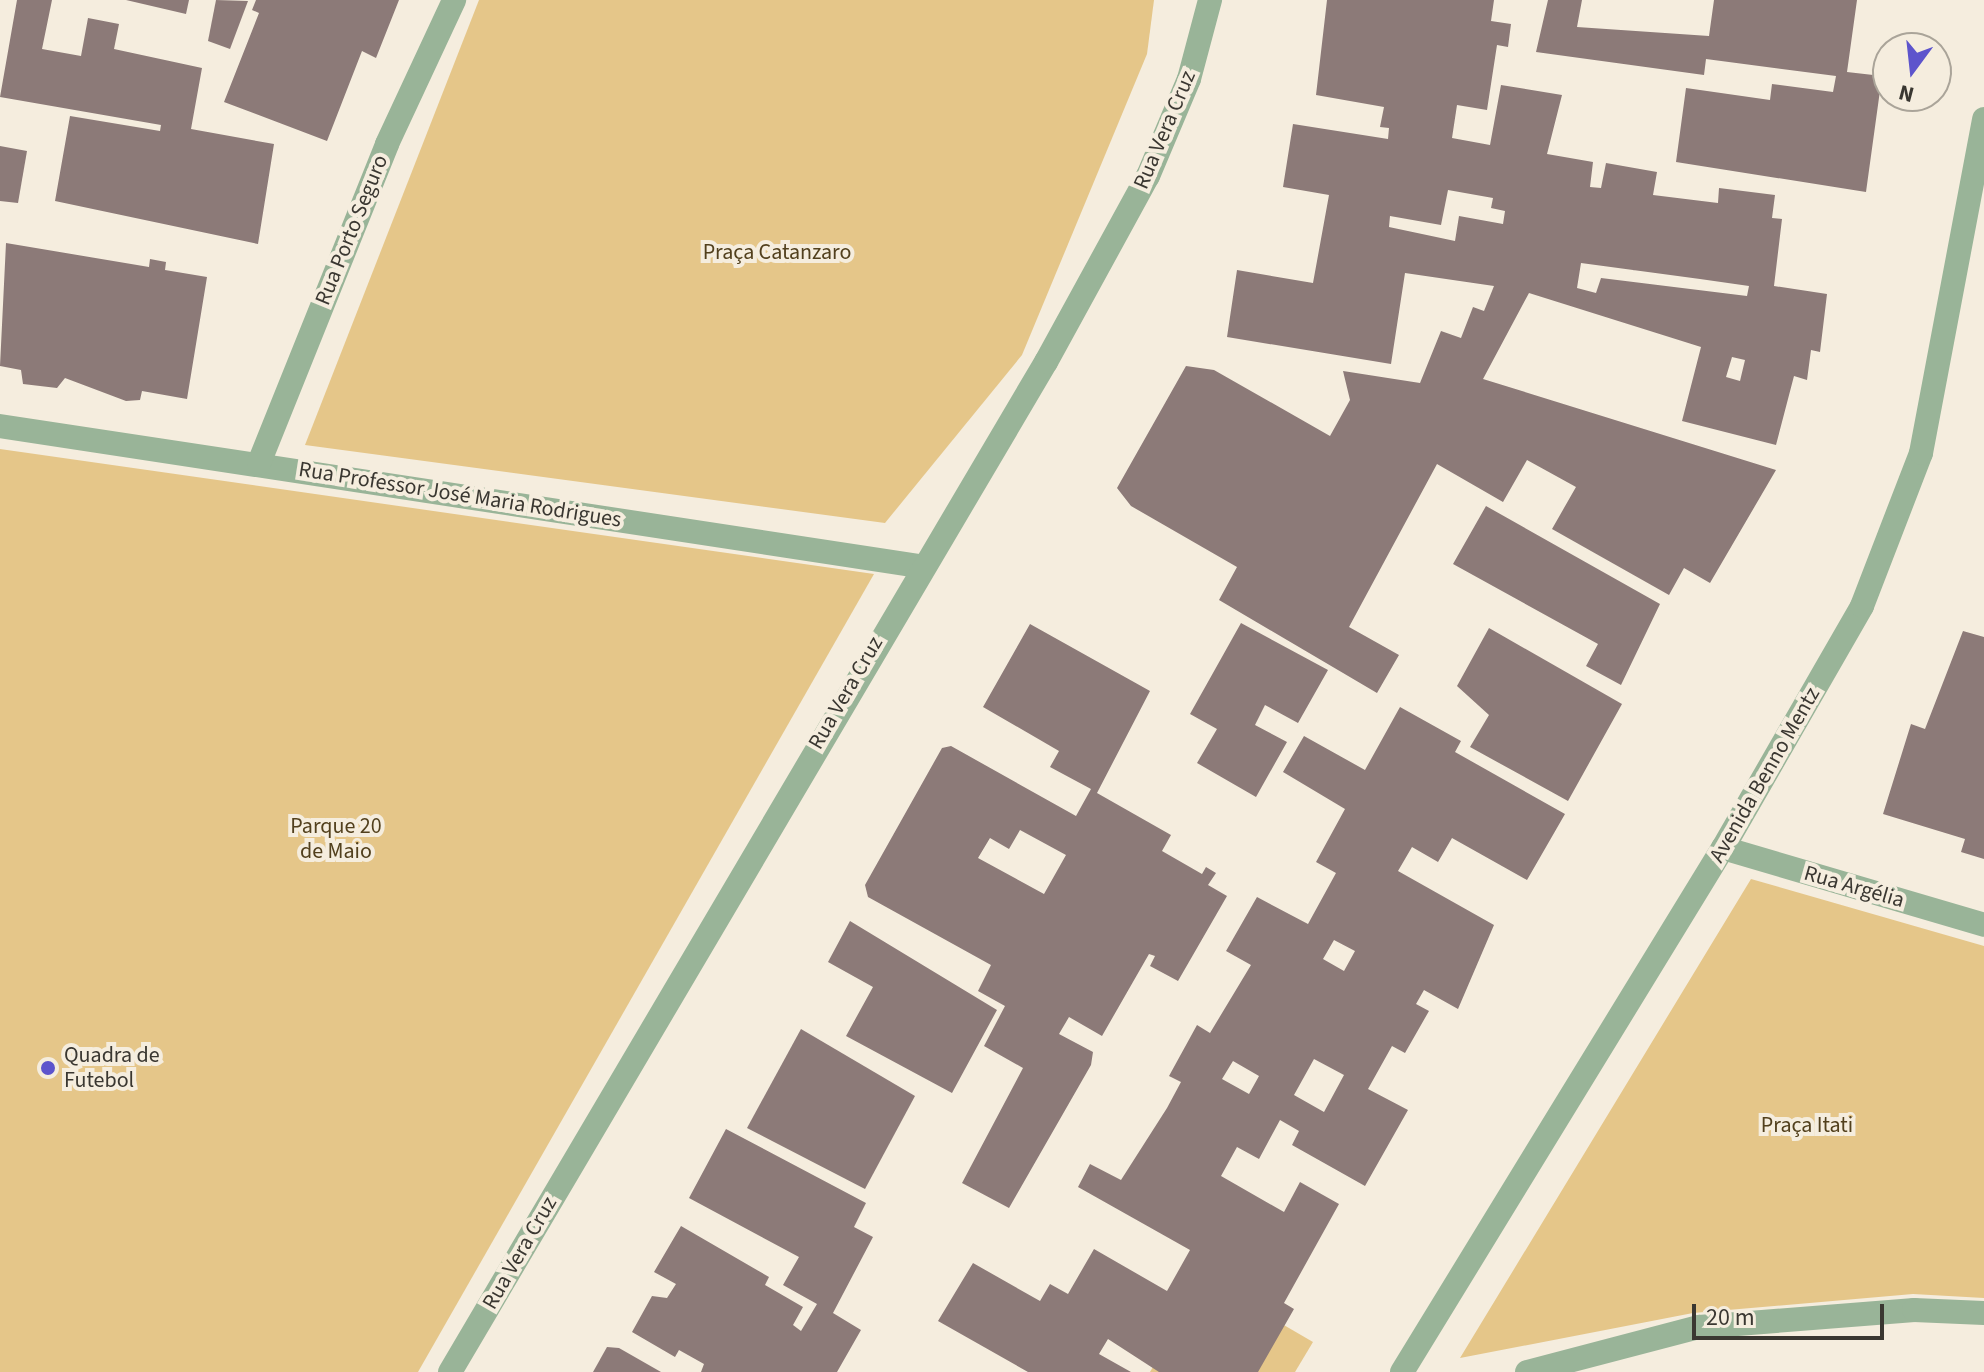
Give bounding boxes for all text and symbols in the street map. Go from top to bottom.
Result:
north arrow [1872,32,1952,112]
street label: Rua Vera Cruz [1128,67,1202,193]
text: N [1895,76,1918,111]
street label: Rua Porto Seguro [310,151,394,309]
park label: Praça Catanzaro [703,240,851,266]
street label: Rua Professor José Maria Rodrigues [297,456,623,534]
street label: Rua Vera Cruz [803,632,889,754]
street label: Avenida Benno Mentz [1704,683,1826,867]
park label: Parque 20 de Maio [290,813,382,864]
street label: Rua Argélia [1801,860,1907,914]
place label: Quadra de Futebol [64,1042,160,1094]
marker: Quadra de Futebol [39,1059,57,1077]
park label: Praça Itati [1761,1113,1853,1139]
street label: Rua Vera Cruz [477,1192,563,1314]
scale bar [1696,1288,1888,1338]
text: 20 m [1706,1300,1755,1335]

